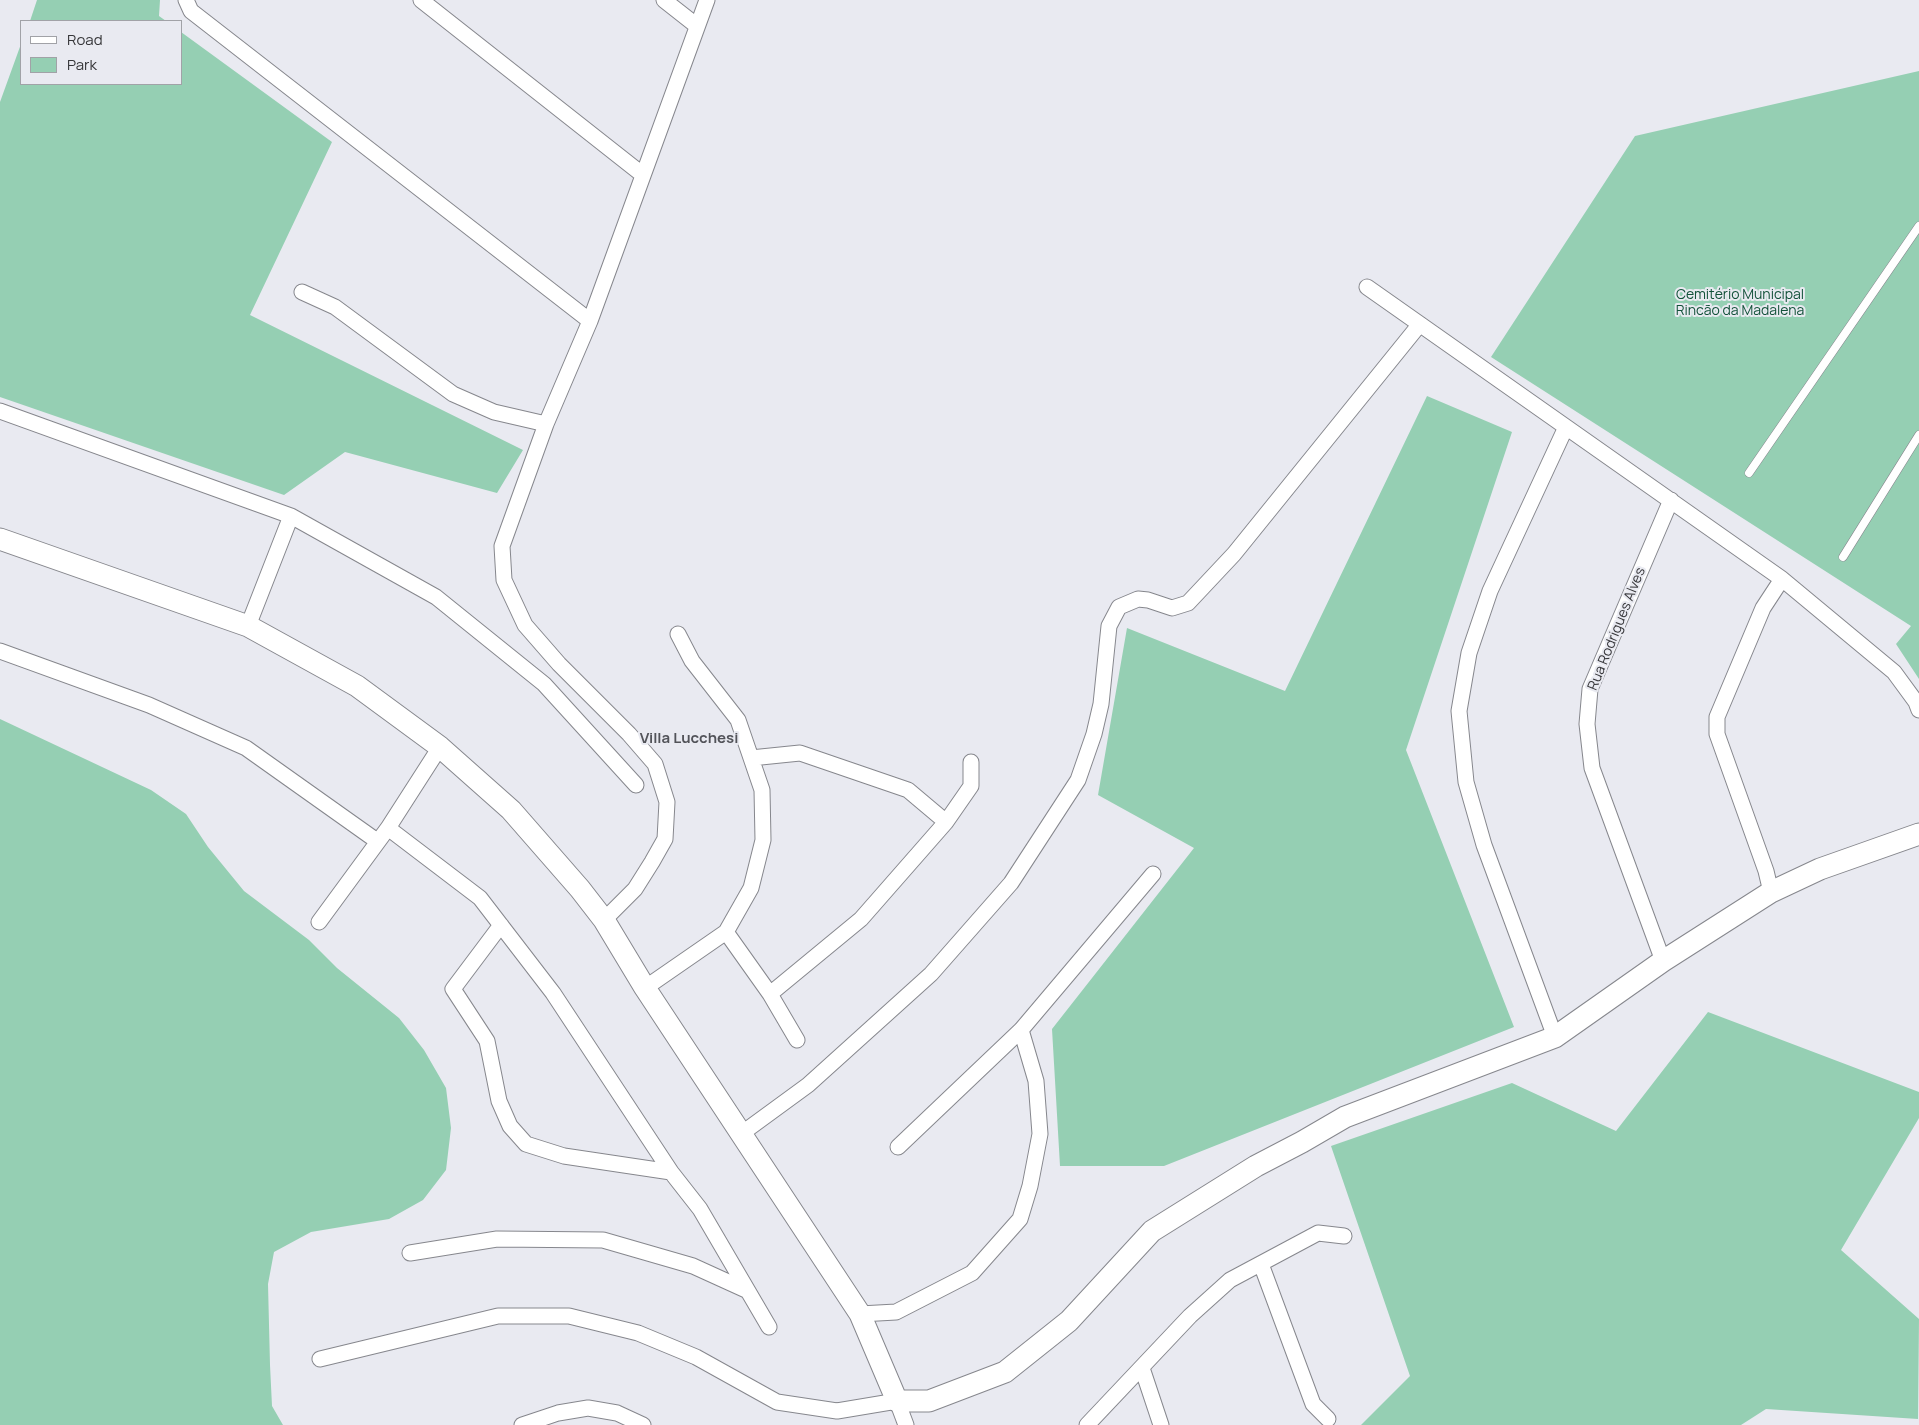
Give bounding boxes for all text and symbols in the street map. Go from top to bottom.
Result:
legend [20,20,182,85]
text: Road [67,29,103,50]
text: Park [67,54,97,75]
park label: Cemitério Municipal Rincão da Madalena [1676,287,1804,320]
street label: Rua Rodrigues Alves [1585,565,1649,693]
district label: Villa Lucchesi [640,730,738,748]

